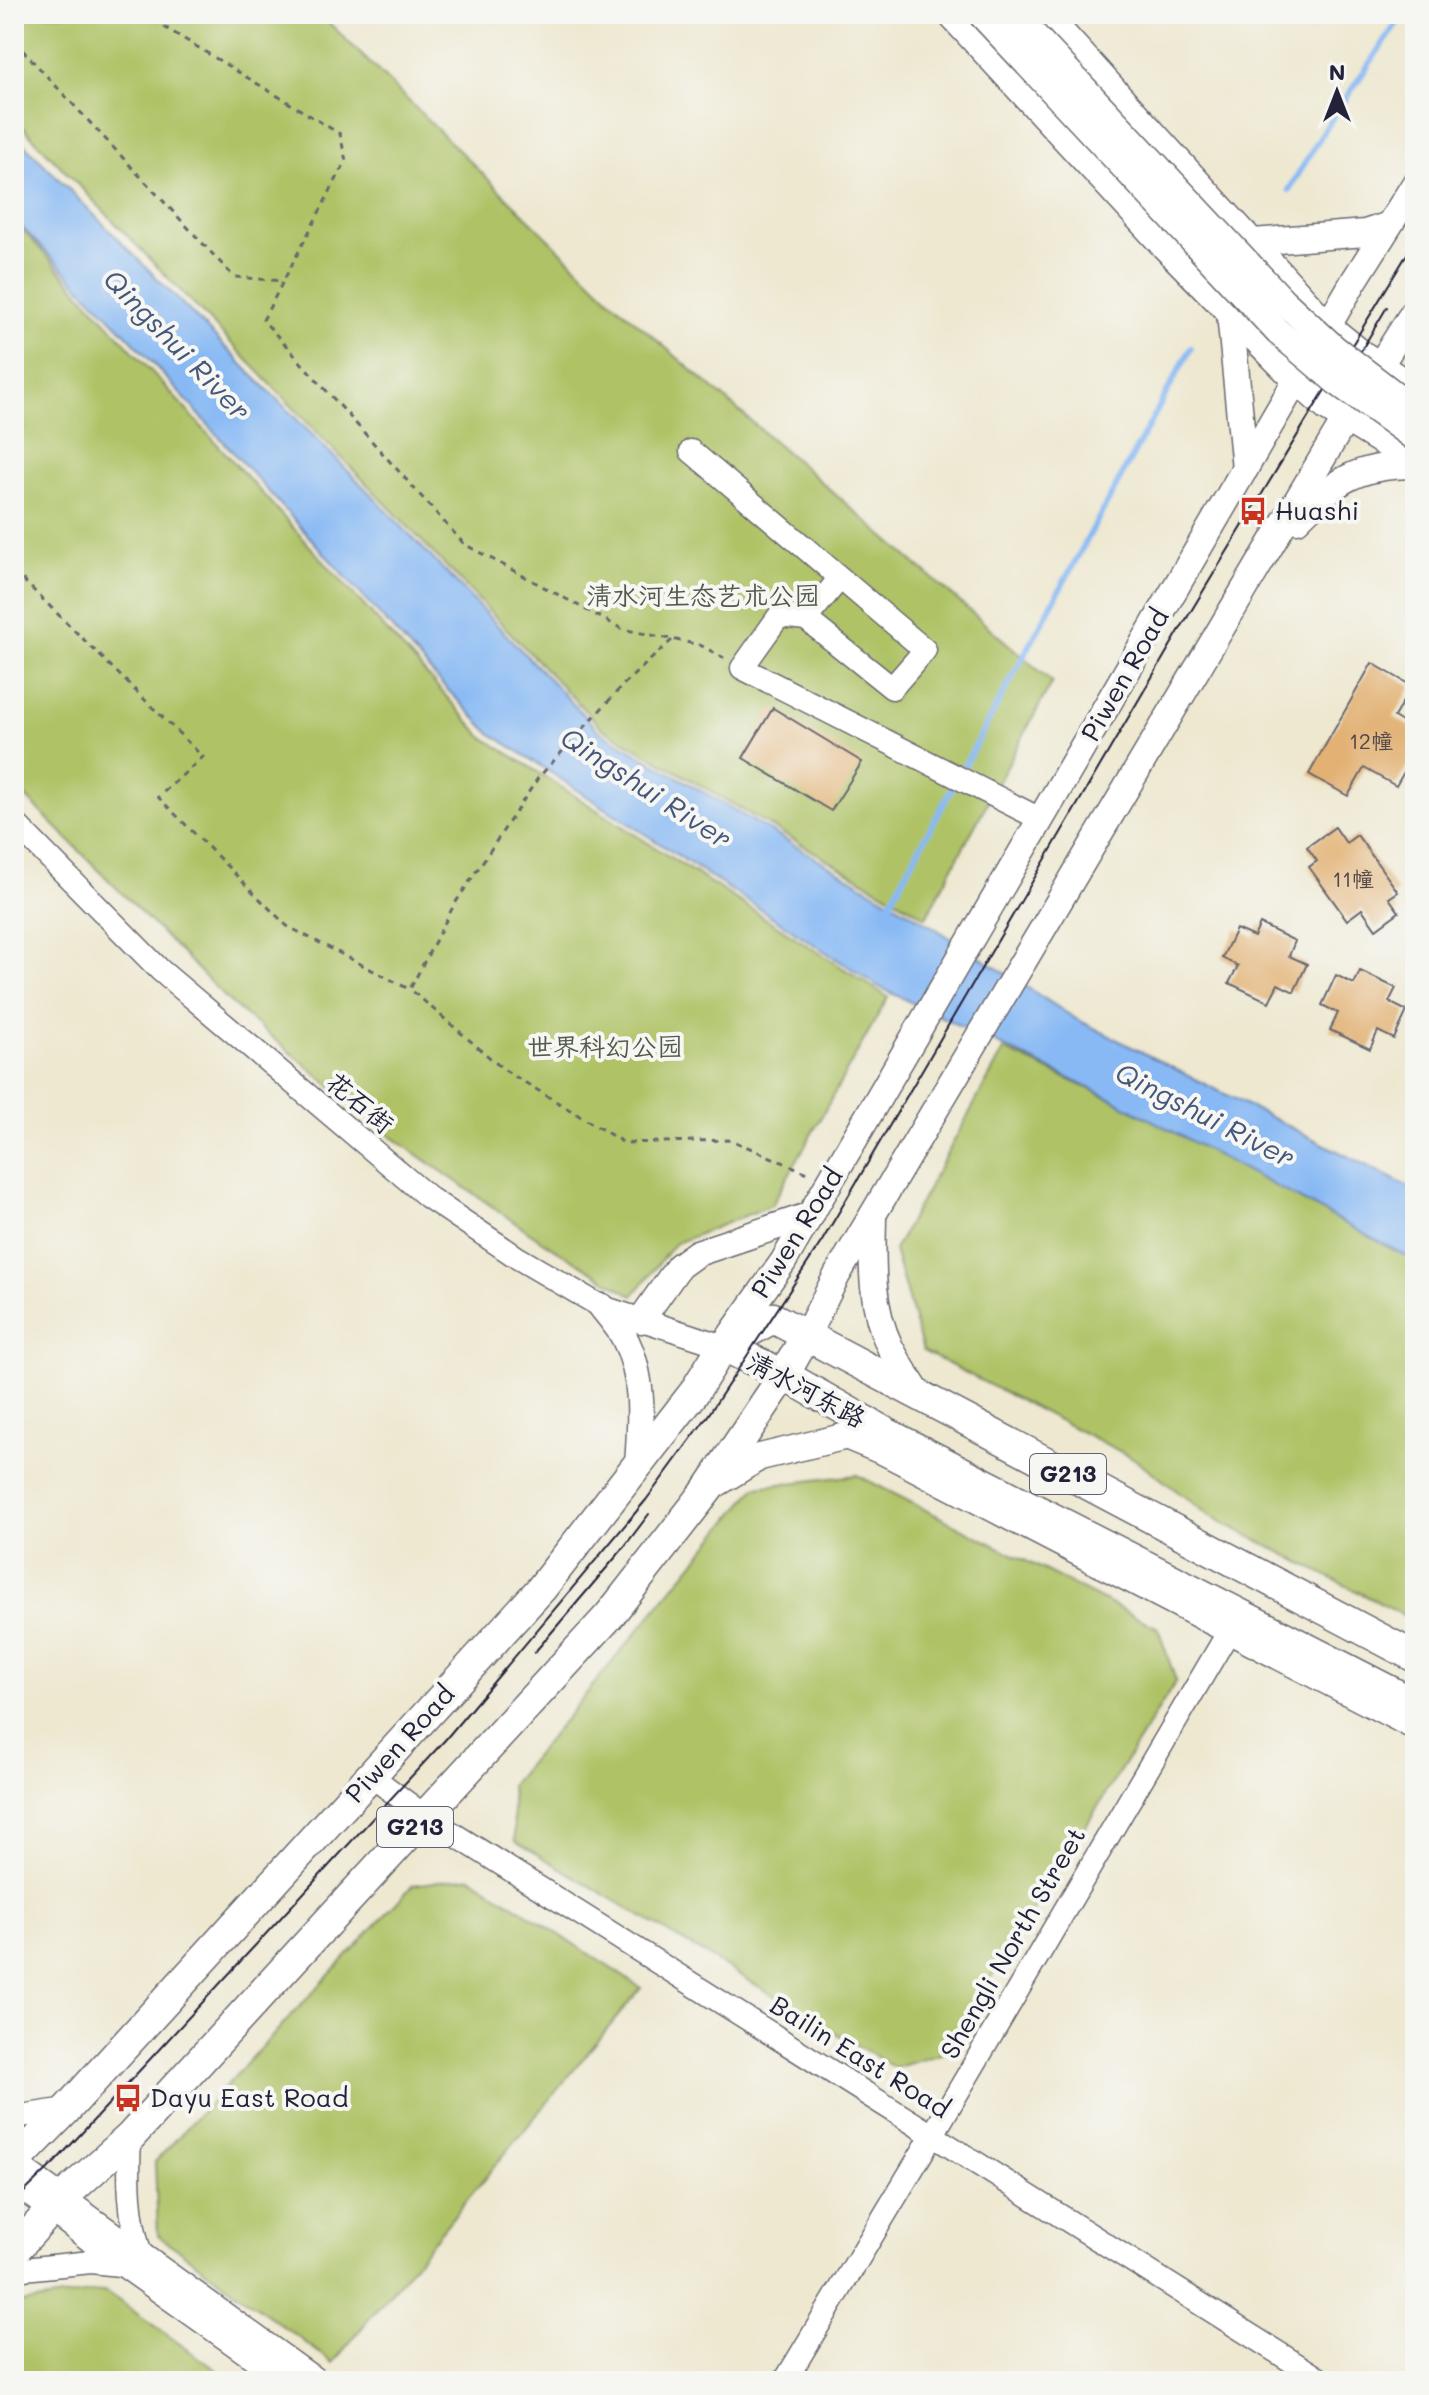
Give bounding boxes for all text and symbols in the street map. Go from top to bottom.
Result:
north arrow [1297,52,1377,132]
text: N [1329,57,1345,86]
water label: Qingshui River [96,261,259,428]
place label: Huashi [1275,493,1359,527]
bus stop icon: Huashi [1238,496,1268,526]
park label: 清水河生态艺术公园 [586,578,820,612]
street label: Piwen Road [1073,602,1176,747]
water label: Qingshui River [554,718,739,856]
house number: 12幢 [1349,726,1393,755]
house number: 11幢 [1332,864,1374,893]
park label: 世界科幻公园 [527,1029,683,1063]
water label: Qingshui River [1109,1053,1301,1175]
street label: 花石街 [320,1064,401,1140]
street label: Piwen Road [743,1161,850,1304]
street label: 清水河东路 [741,1344,872,1435]
road number: G213 [1030,1454,1106,1494]
street label: Piwen Road [337,1677,461,1810]
road number: G213 [377,1807,453,1847]
street label: Shengli North Street [932,1820,1092,2065]
street label: Bailin East Road [764,1987,957,2125]
place label: Dayu East Road [150,2080,348,2114]
bus stop icon: Dayu East Road [113,2083,143,2113]

